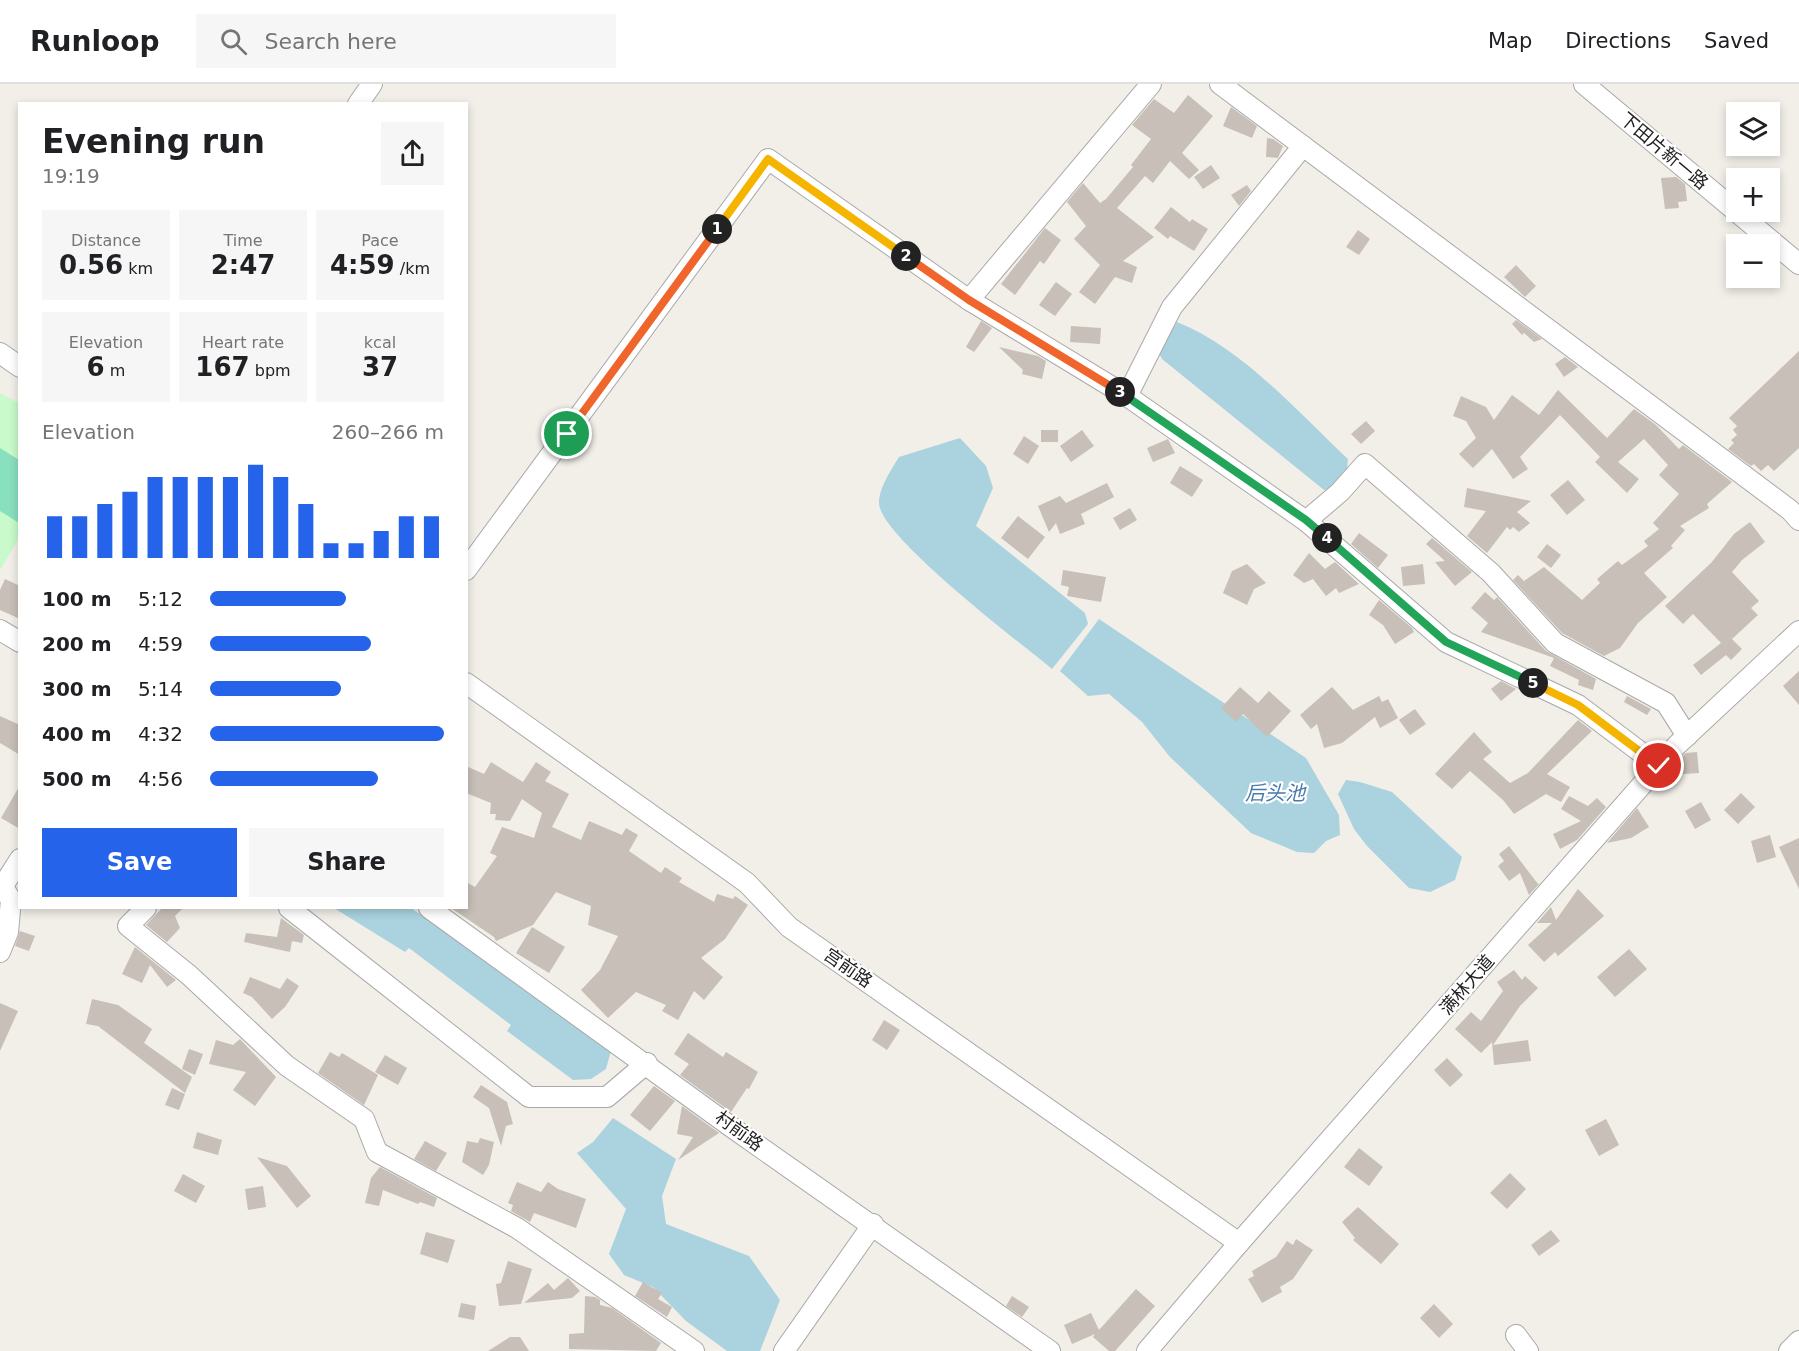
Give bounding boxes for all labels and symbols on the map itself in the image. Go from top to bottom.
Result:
street label: 下田片新一路 [1616,108,1712,193]
pin: 1 [702,214,732,244]
pin: 2 [891,241,921,271]
pin: 3 [1105,377,1135,407]
pin [541,408,592,459]
pin: 4 [1312,523,1342,553]
pin: 5 [1518,668,1548,698]
pin [1633,740,1684,791]
water label: 后头池 [1245,781,1307,805]
street label: 宫前路 [820,944,876,992]
street label: 满林大道 [1435,951,1498,1019]
street label: 村前路 [711,1106,767,1155]

